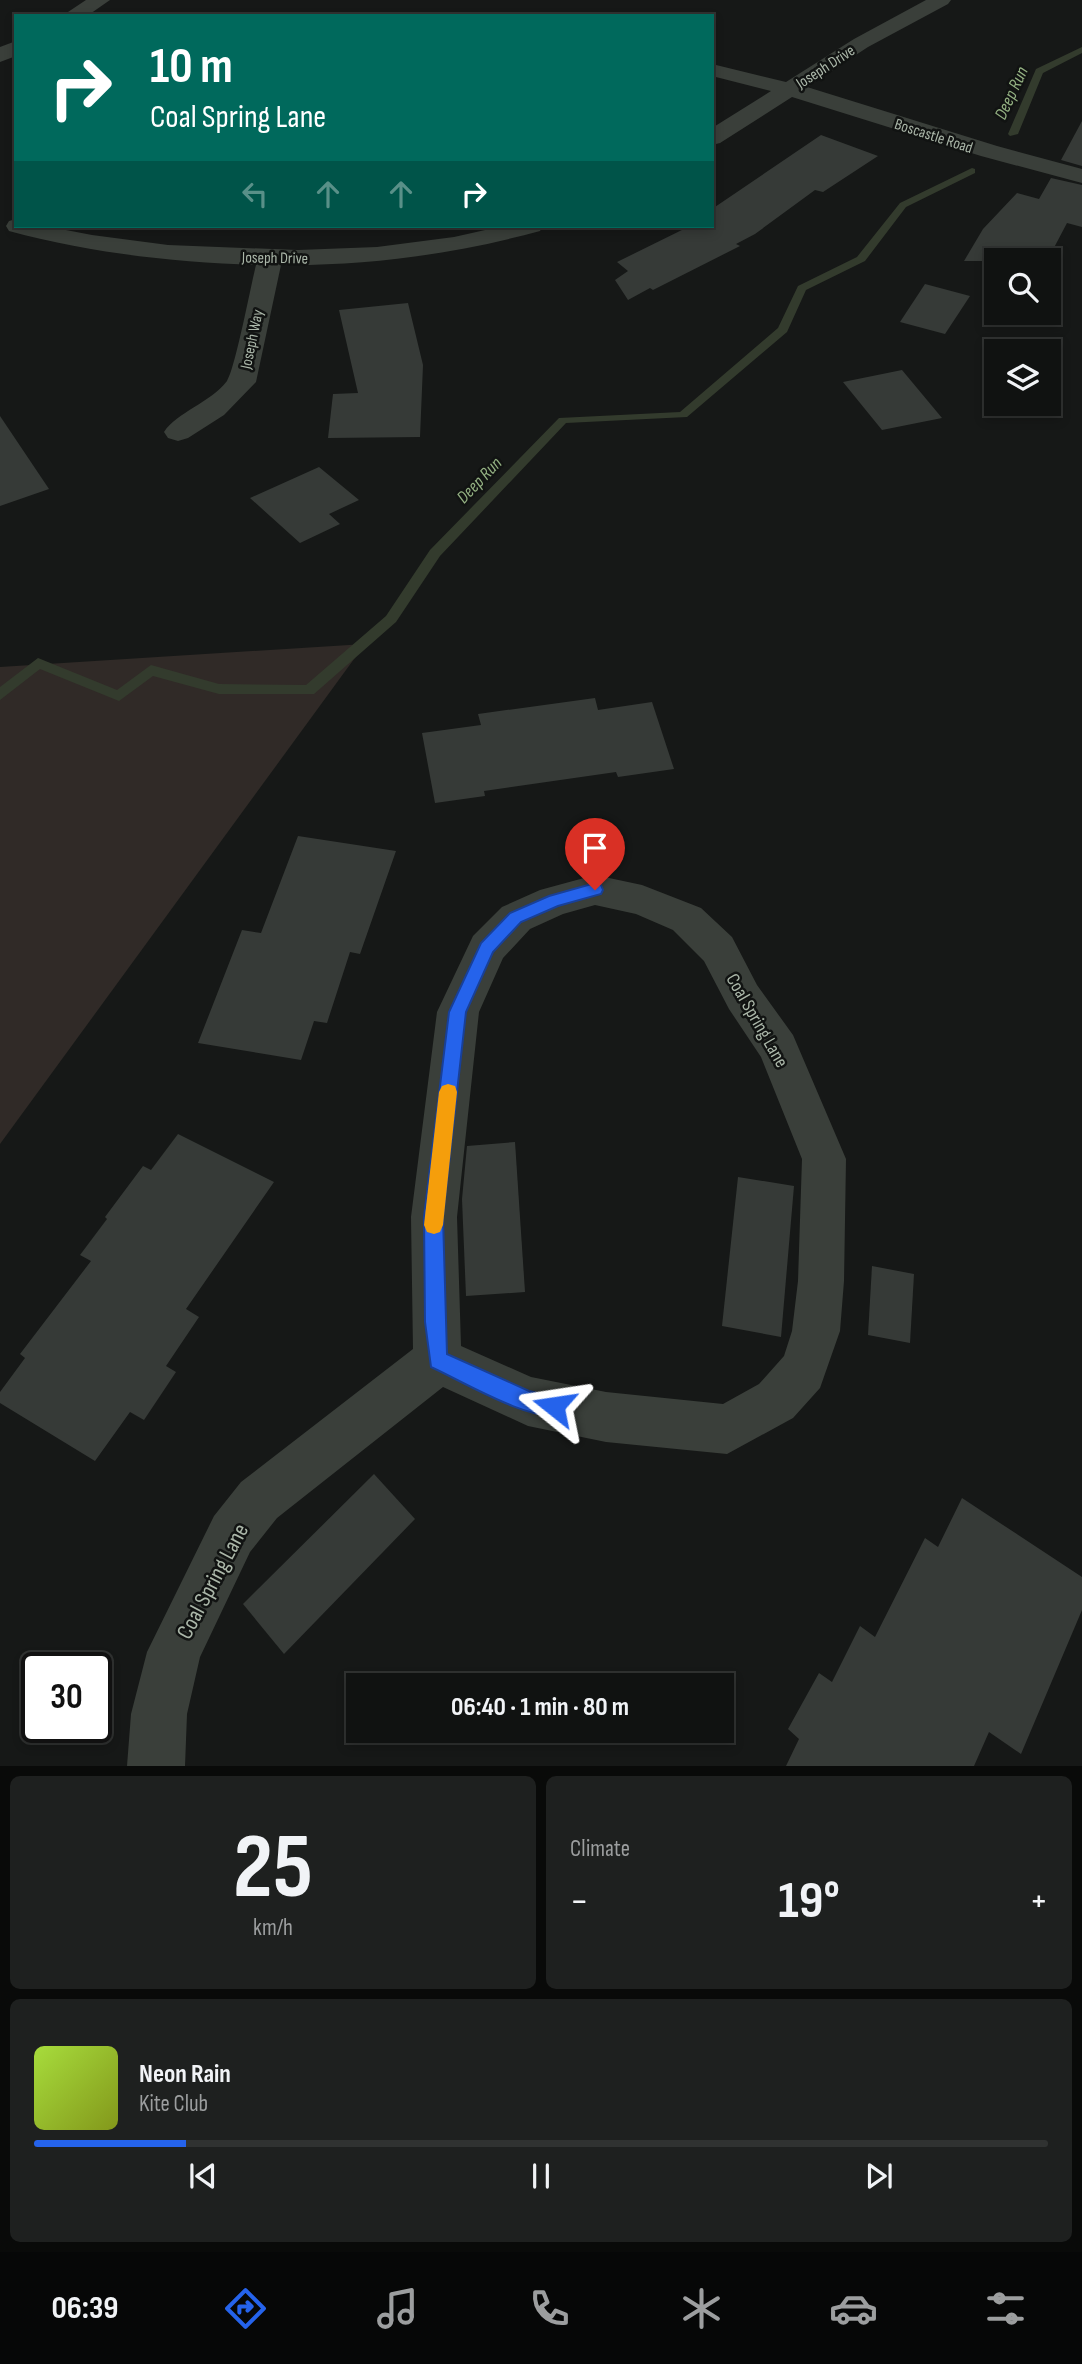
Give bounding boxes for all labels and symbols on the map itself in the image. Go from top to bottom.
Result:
street label: Joseph Drive [792,41,859,94]
water label: Deep Run [990,63,1033,123]
street label: Boscastle Road [892,115,975,158]
street label: Joseph Drive [241,248,308,269]
street label: Joseph Way [237,308,268,372]
water label: Deep Run [452,453,507,508]
pin [565,818,625,890]
street label: Coal Spring Lane [721,970,793,1072]
position arrow [517,1369,591,1443]
street label: Coal Spring Lane [171,1519,255,1644]
speed limit sign: 30 [21,1652,112,1743]

